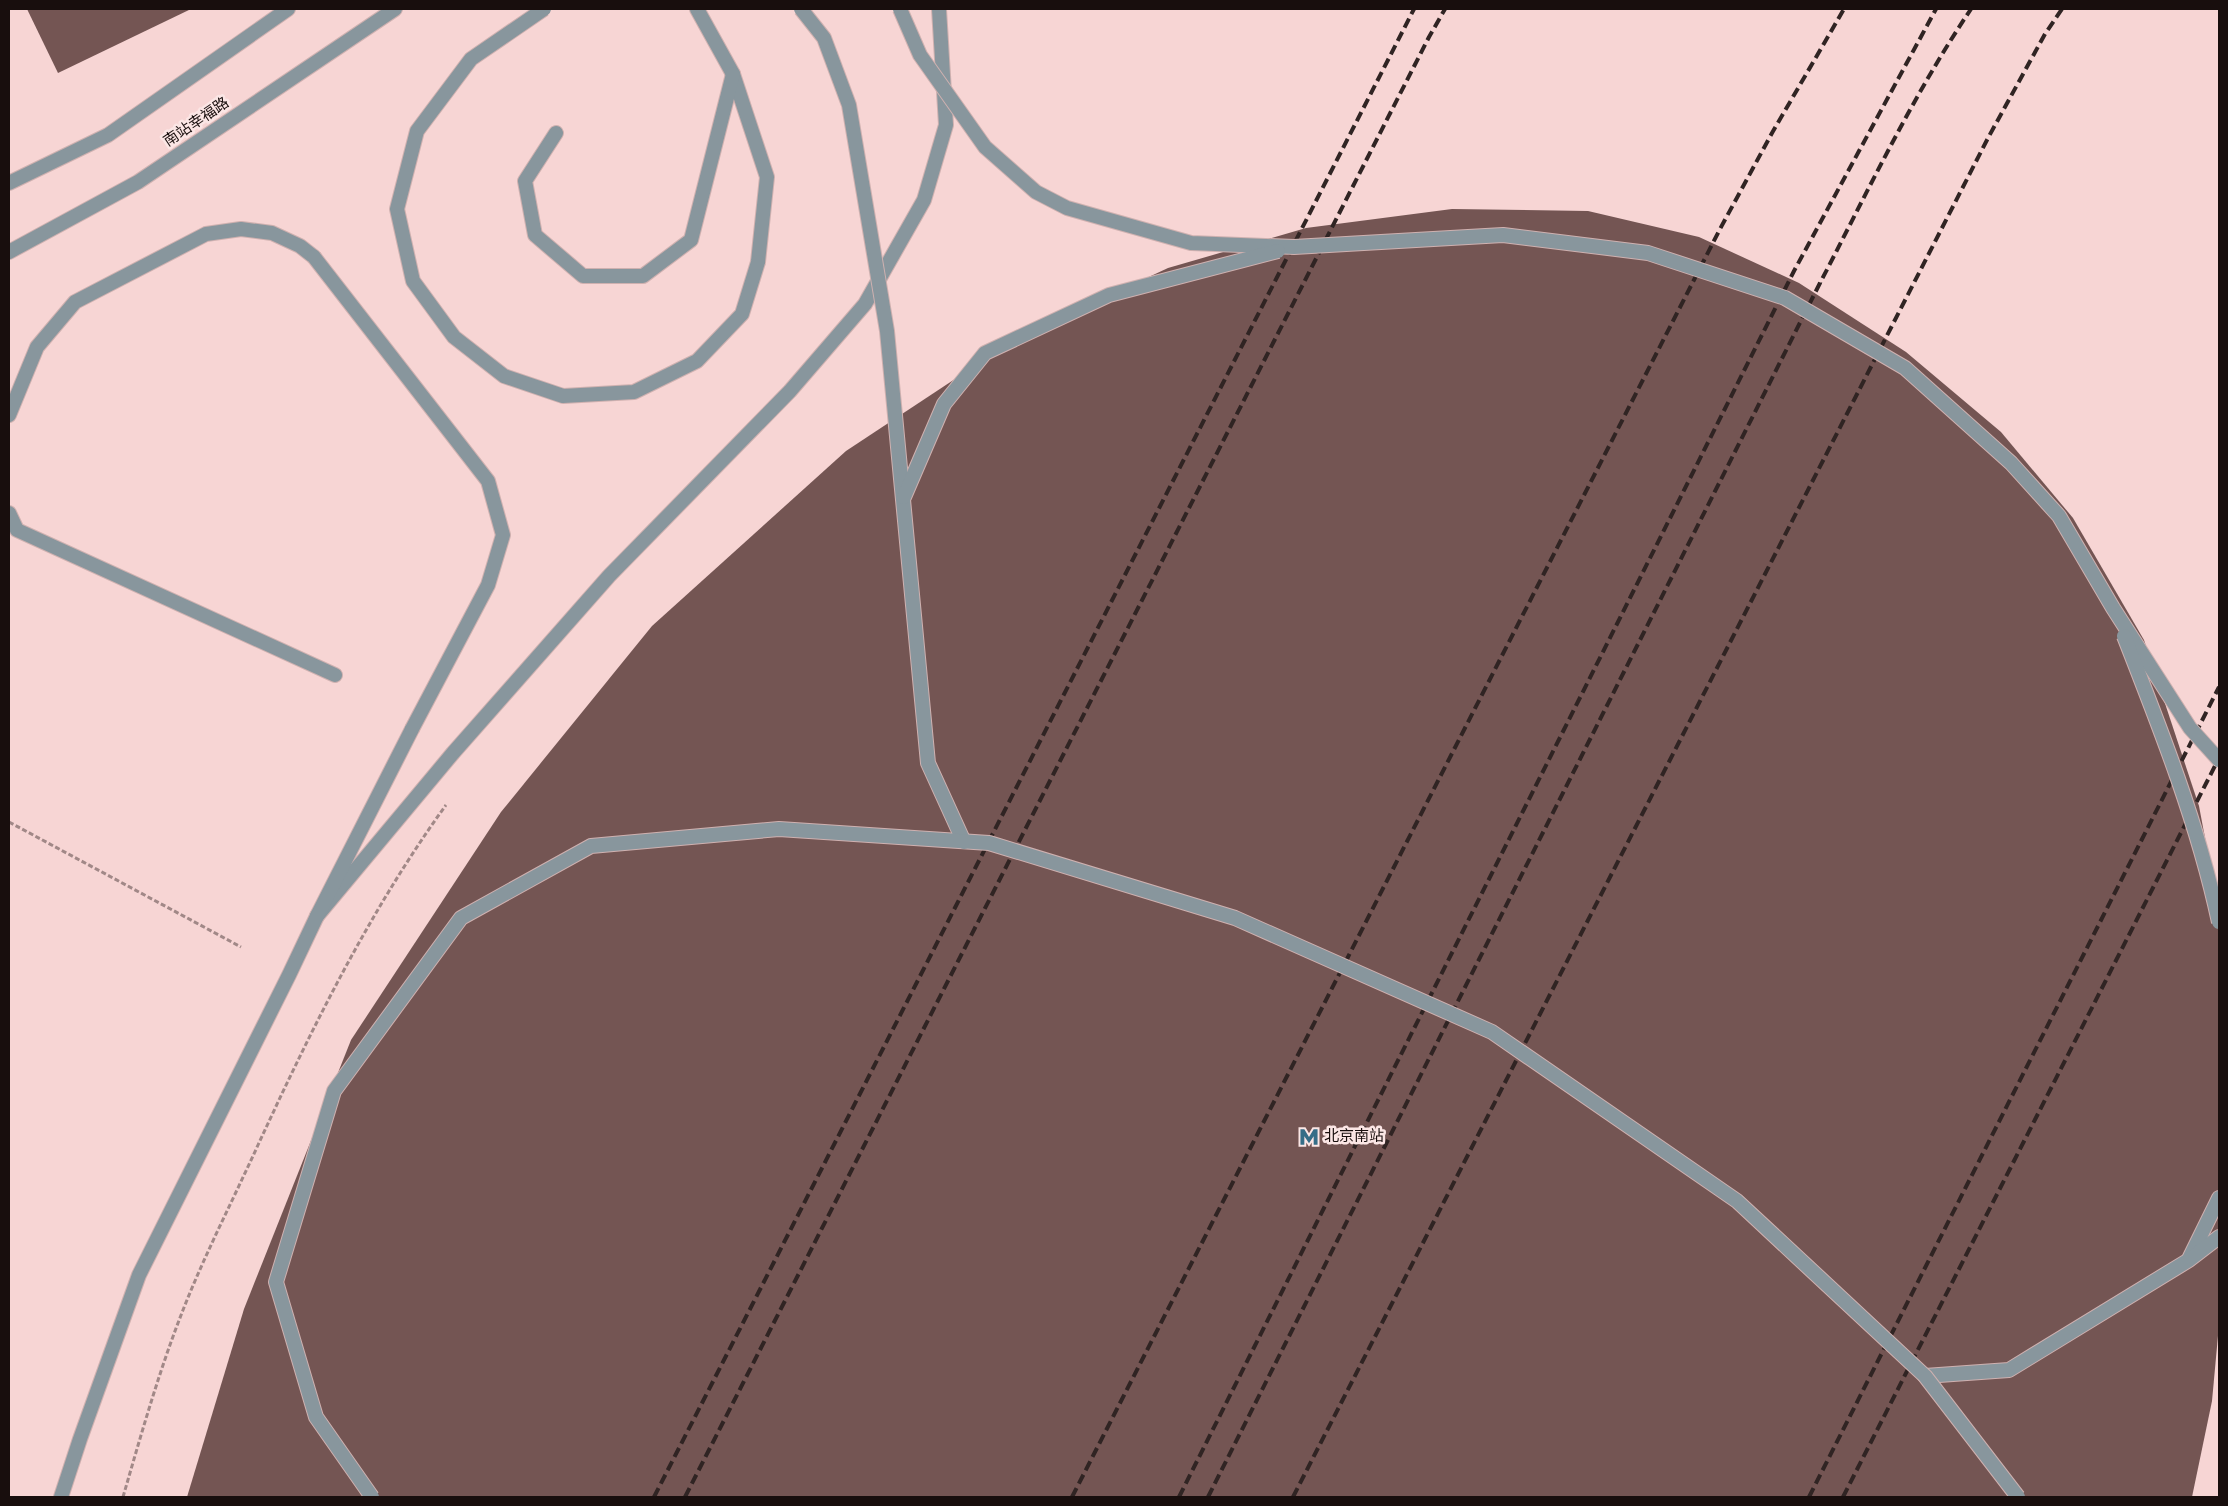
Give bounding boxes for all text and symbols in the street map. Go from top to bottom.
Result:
street label: 南站幸福路 [161,94,233,152]
metro station icon: 北京南站 [1298,1126,1320,1148]
place label: 北京南站 [1324,1127,1384,1147]

